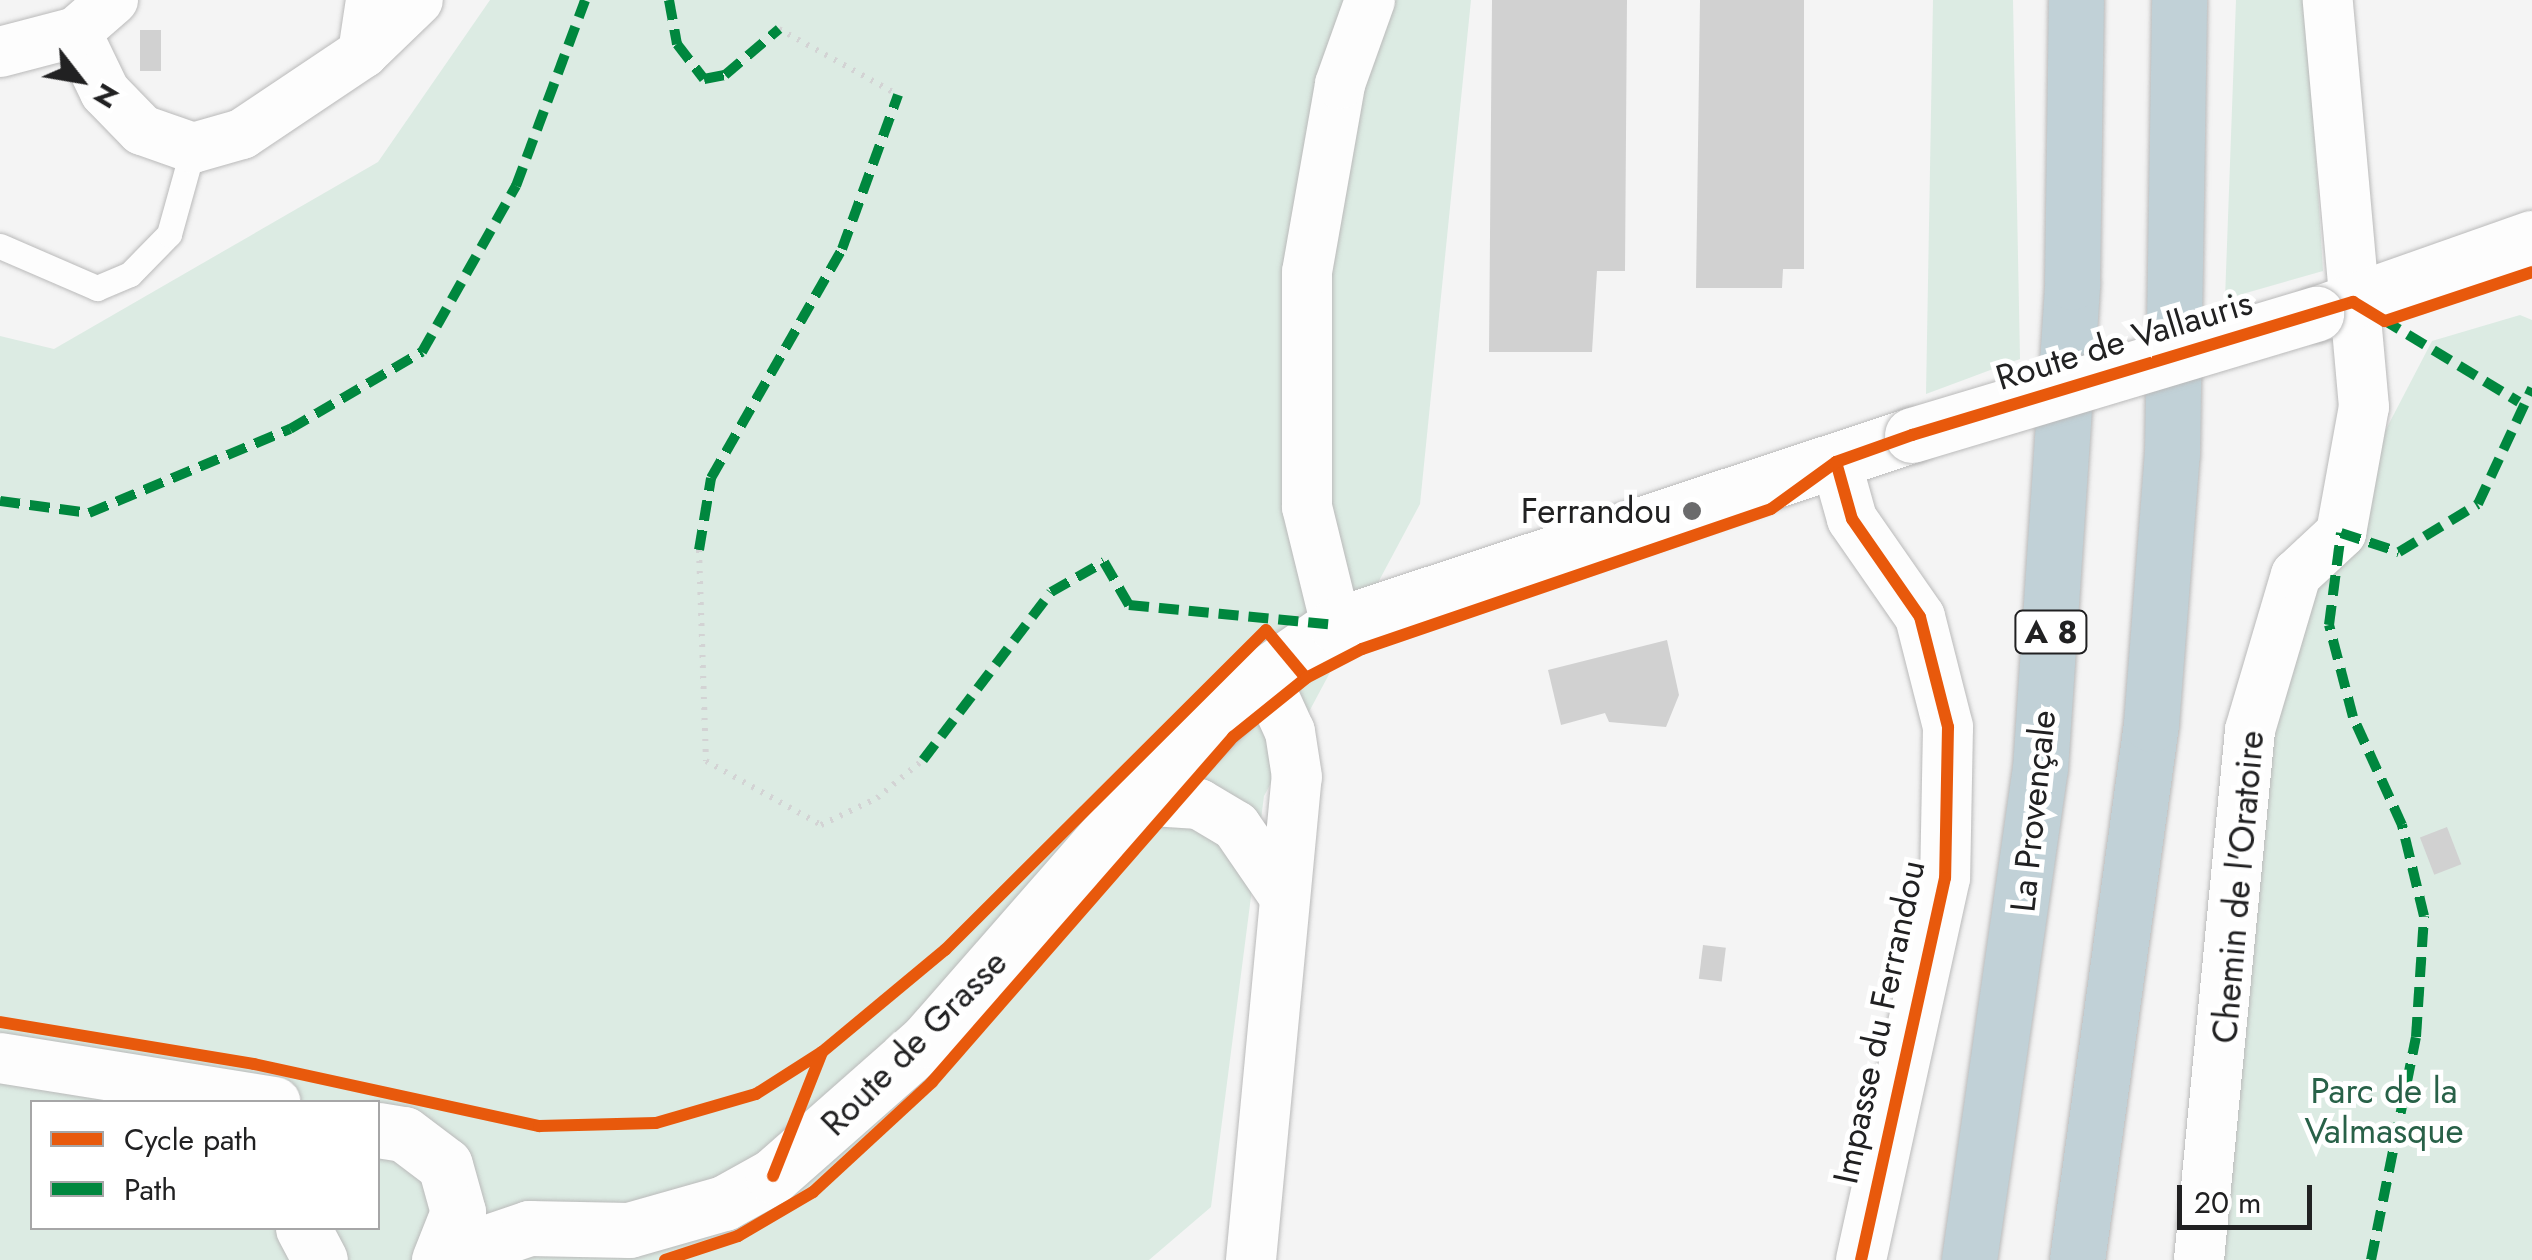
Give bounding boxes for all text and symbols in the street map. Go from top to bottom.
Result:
north arrow [30,30,130,130]
text: N [83,76,129,116]
street label: Route de Vallauris [1991,281,2257,399]
place label: Ferrandou [1521,490,1672,532]
marker: Ferrandou [1681,500,1703,522]
road number: A 8 [2014,605,2088,659]
street label: La Provençale [2002,708,2064,914]
street label: Chemin de l'Oratoire [2203,729,2273,1045]
street label: Impasse du Ferrandou [1824,857,1934,1187]
street label: Route de Grasse [813,942,1015,1144]
park label: Parc de la Valmasque [2304,1070,2464,1152]
legend [30,1100,380,1230]
text: Cycle path [124,1118,257,1161]
scale bar [2182,1165,2317,1227]
text: Path [124,1168,177,1211]
text: 20 m [2194,1181,2261,1224]

